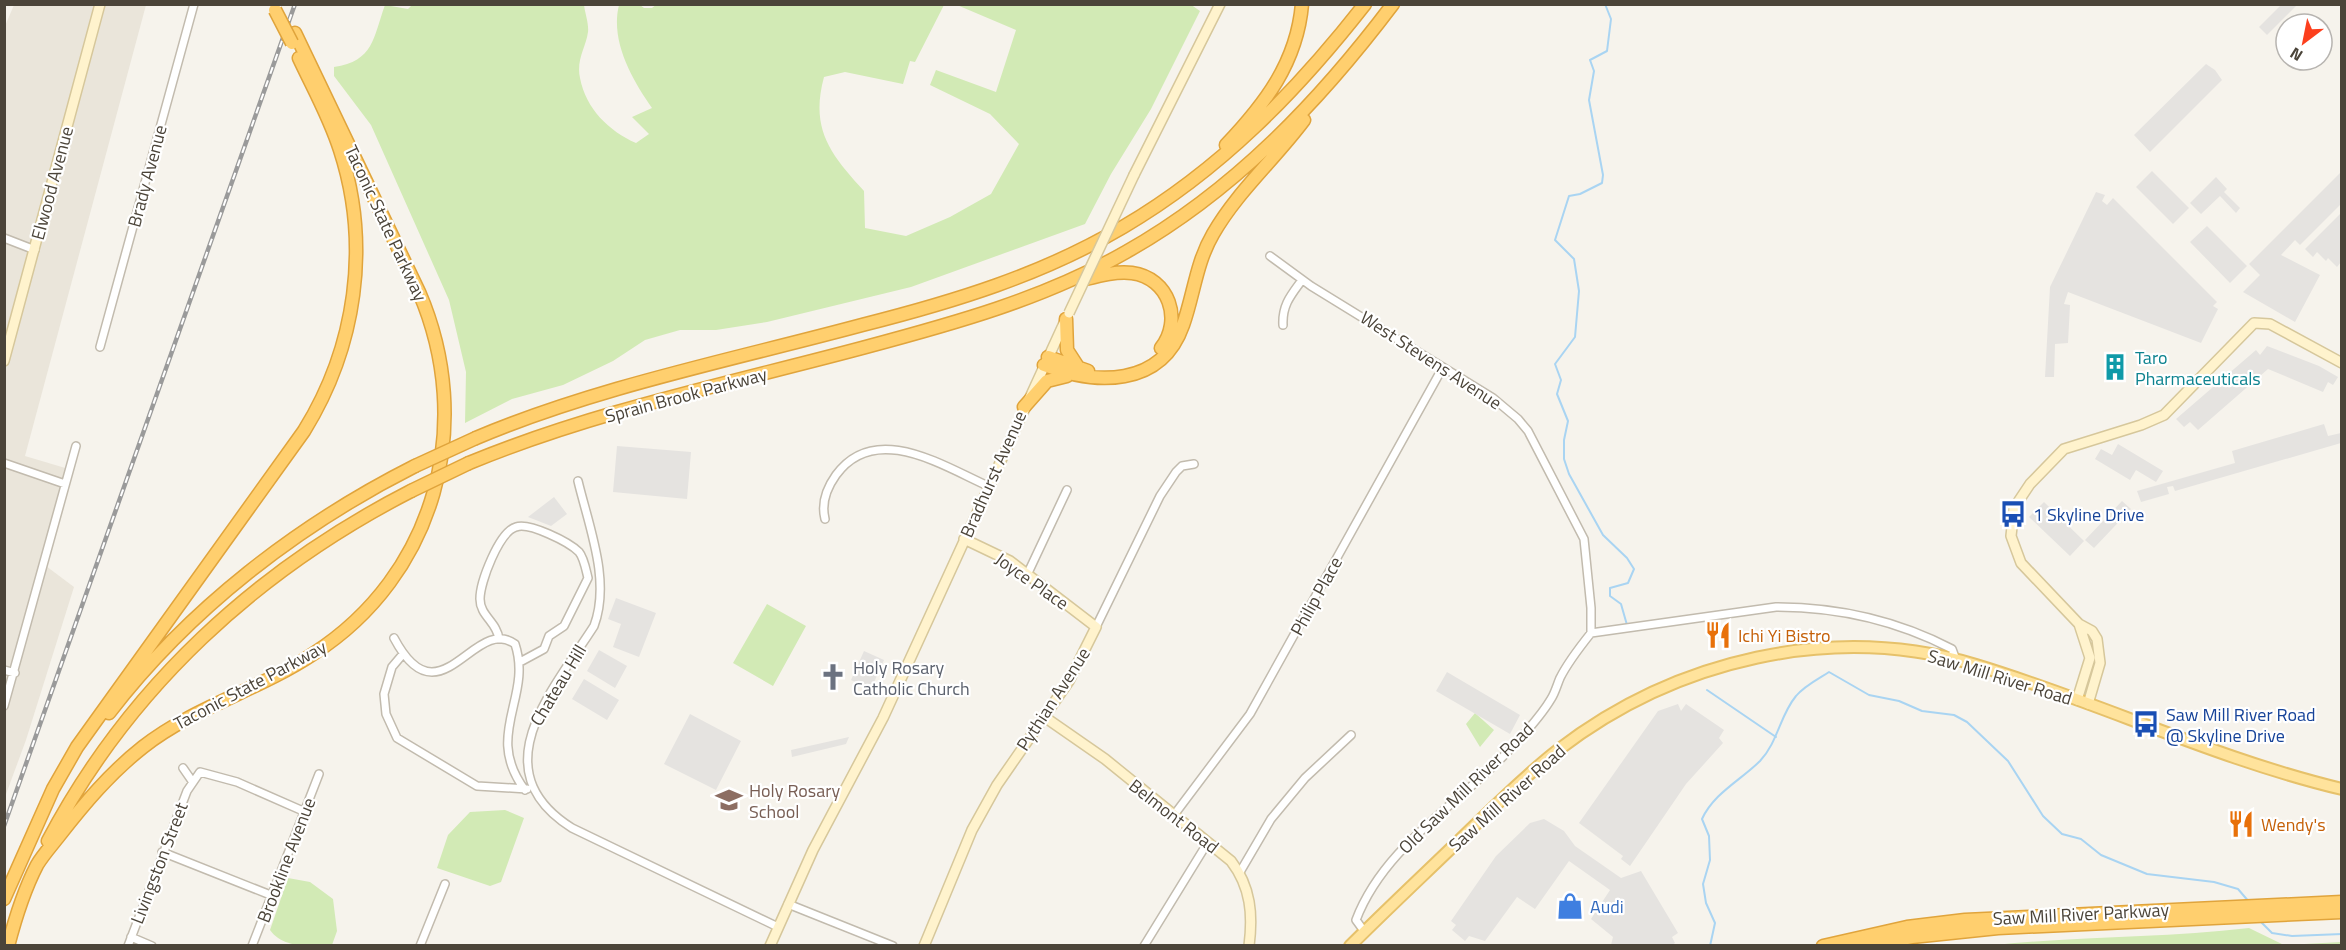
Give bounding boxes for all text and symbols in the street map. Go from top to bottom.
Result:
north arrow [2274,12,2334,72]
text: N [2285,42,2307,68]
street label: Brady Avenue [120,122,174,230]
street label: Elwood Avenue [24,123,80,243]
street label: Taconic State Parkway [338,140,434,306]
street label: West Stevens Avenue [1355,304,1507,416]
place label: Taro Pharmaceuticals [2135,344,2261,392]
building icon: Taro Pharmaceuticals [2100,352,2130,382]
street label: Sprain Brook Parkway [602,360,770,430]
street label: Bradhurst Avenue [953,406,1033,542]
bus stop icon: 1 Skyline Drive [1998,499,2028,529]
place label: 1 Skyline Drive [2033,501,2144,528]
street label: Joyce Place [990,546,1074,616]
street label: Philip Place [1283,552,1349,640]
restaurant icon: Ichi Yi Bistro [1703,620,1733,650]
place label: Ichi Yi Bistro [1738,622,1831,649]
street label: Taconic State Parkway [169,633,331,737]
street label: Chateau Hill [523,639,593,731]
street label: Pythian Avenue [1009,642,1097,756]
street label: Saw Mill River Road [1925,642,2075,712]
place label: Holy Rosary Catholic Church [853,654,970,702]
church icon: Holy Rosary Catholic Church [818,662,848,692]
place label: Saw Mill River Road @ Skyline Drive [2166,701,2316,749]
bus stop icon: Saw Mill River Road @ Skyline Drive [2131,709,2161,739]
street label: Old Saw Mill River Road [1394,718,1538,858]
street label: Saw Mill River Road [1444,740,1570,856]
street label: Belmont Road [1123,772,1225,860]
place label: Holy Rosary School [749,777,840,825]
school or university icon: Holy Rosary School [714,785,744,815]
street label: Brookline Avenue [250,794,322,926]
street label: Livingston Street [123,798,195,928]
restaurant icon: Wendy's [2226,809,2256,839]
place label: Wendy's [2261,811,2326,838]
shop icon: Audi [1555,891,1585,921]
place label: Audi [1590,893,1624,920]
street label: Saw Mill River Parkway [1992,896,2170,932]

